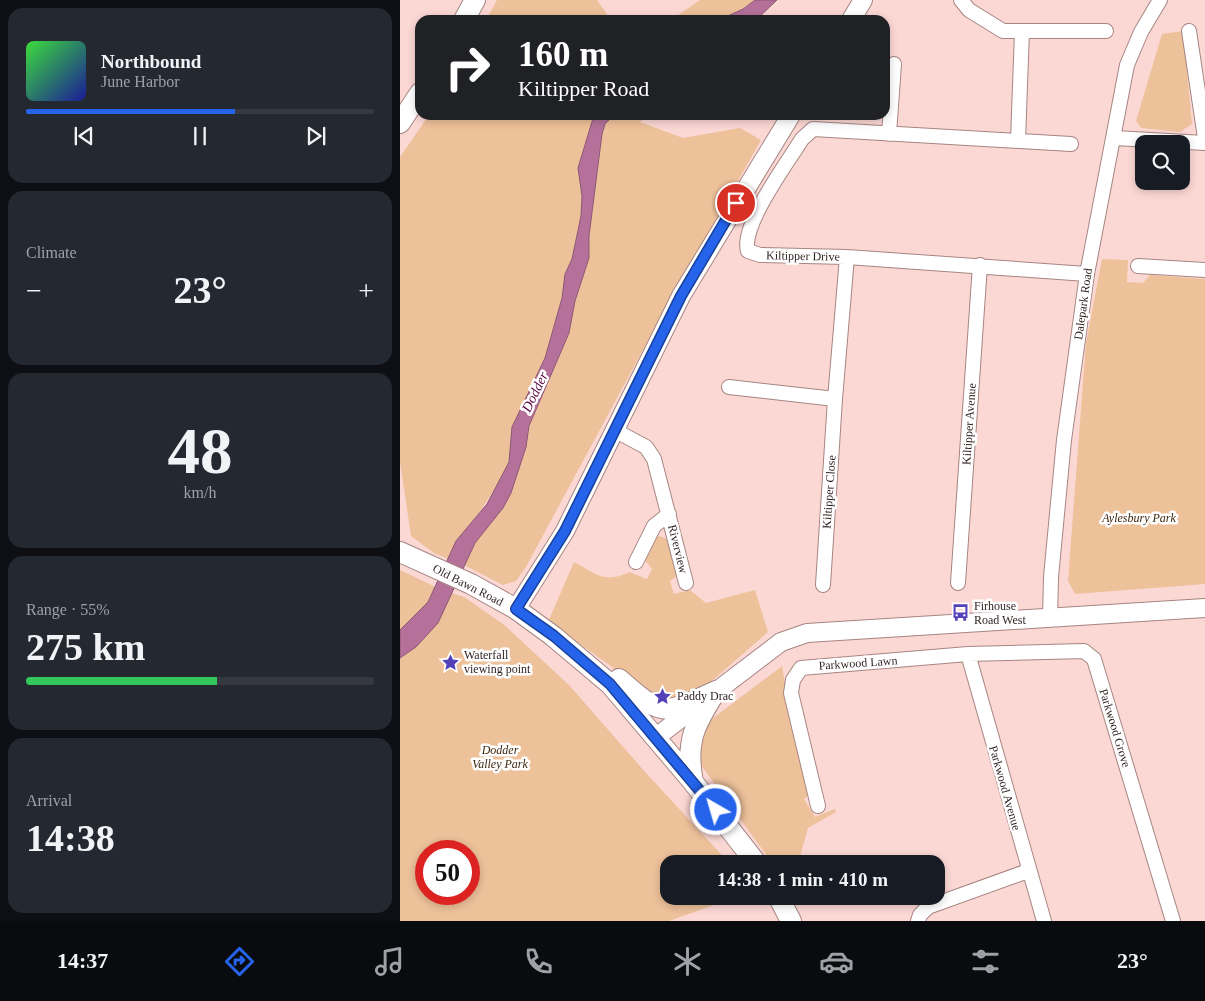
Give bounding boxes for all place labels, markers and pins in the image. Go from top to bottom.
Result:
pin [715,182,757,224]
place label: Firhouse Road West [974,599,1026,627]
bus stop icon: Firhouse Road West [950,603,970,623]
place label: Waterfall viewing point [464,648,531,676]
place icon: Waterfall viewing point [440,652,460,672]
place icon: Paddy Drac [653,686,673,706]
place label: Paddy Drac [677,689,733,703]

